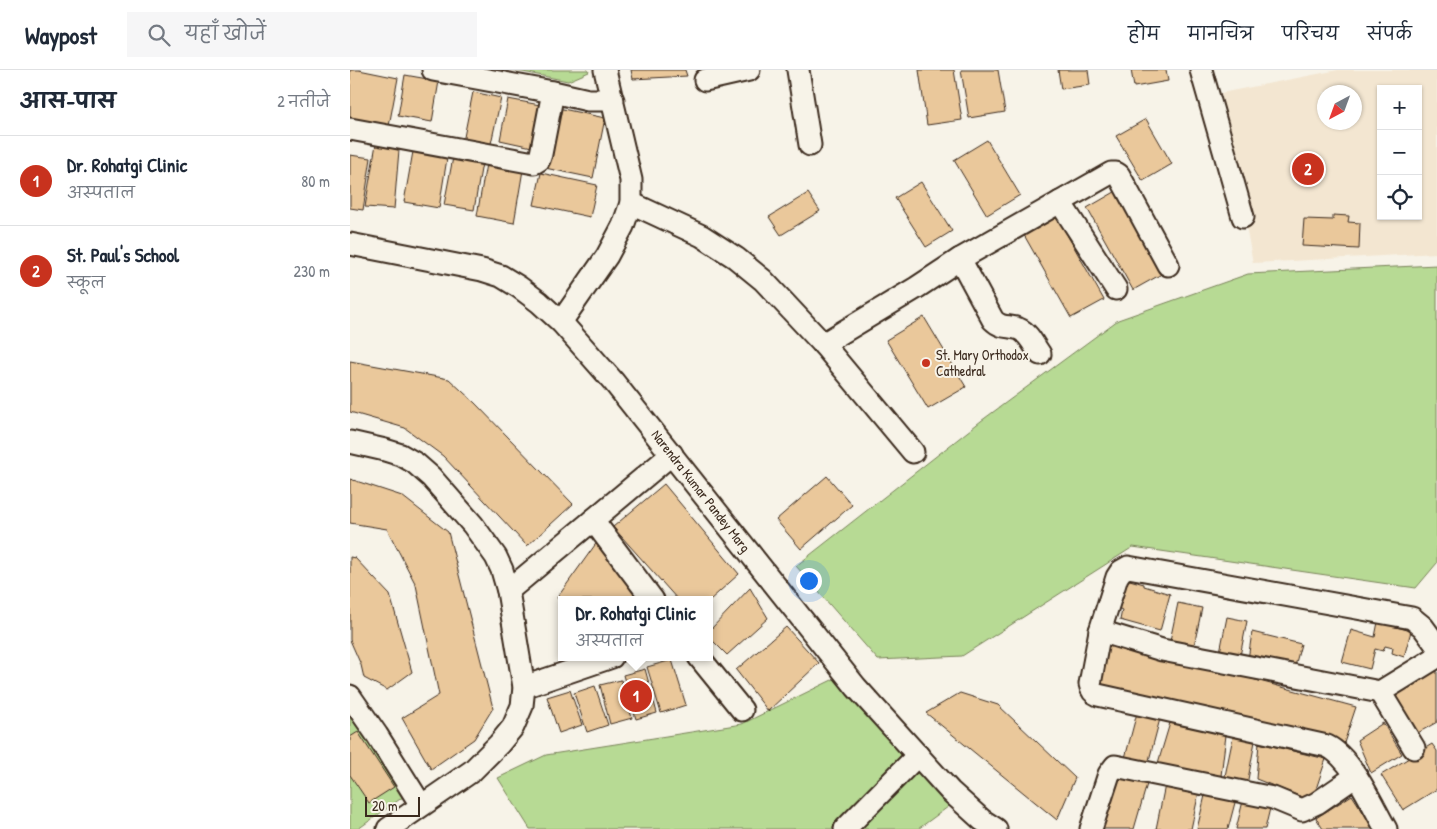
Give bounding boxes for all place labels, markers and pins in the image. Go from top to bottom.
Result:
pin: 2 [1292,150,1324,188]
place label: St. Mary Orthodox Cathedral [936,345,1029,380]
marker: St. Mary Orthodox Cathedral [920,357,932,369]
pin: 1 [620,677,652,715]

